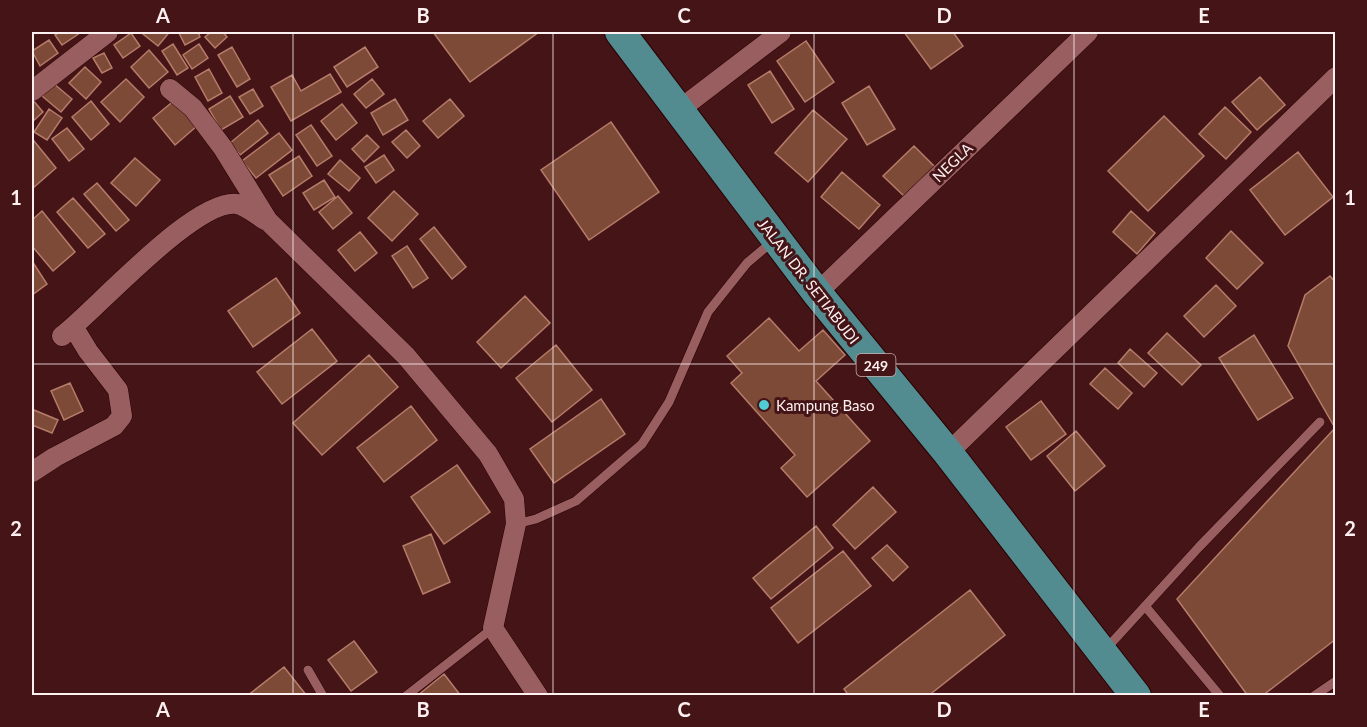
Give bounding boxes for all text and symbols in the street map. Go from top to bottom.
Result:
text: A [155,3,170,27]
text: B [416,3,430,27]
text: C [677,3,691,27]
text: D [936,3,952,27]
text: E [1198,3,1210,27]
street label: NEGLA [928,138,976,185]
text: 1 [10,185,22,209]
text: 1 [1344,185,1356,209]
street label: JALAN DR. SETIABUDI [754,215,864,347]
road number: 249 [856,354,896,376]
place label: Kampung Baso [776,396,875,414]
marker: Kampung Baso [757,398,771,412]
text: 2 [10,516,22,540]
text: 2 [1344,516,1356,540]
text: A [155,697,170,721]
text: B [416,697,430,721]
text: C [677,697,691,721]
text: D [936,697,952,721]
text: E [1198,697,1210,721]

